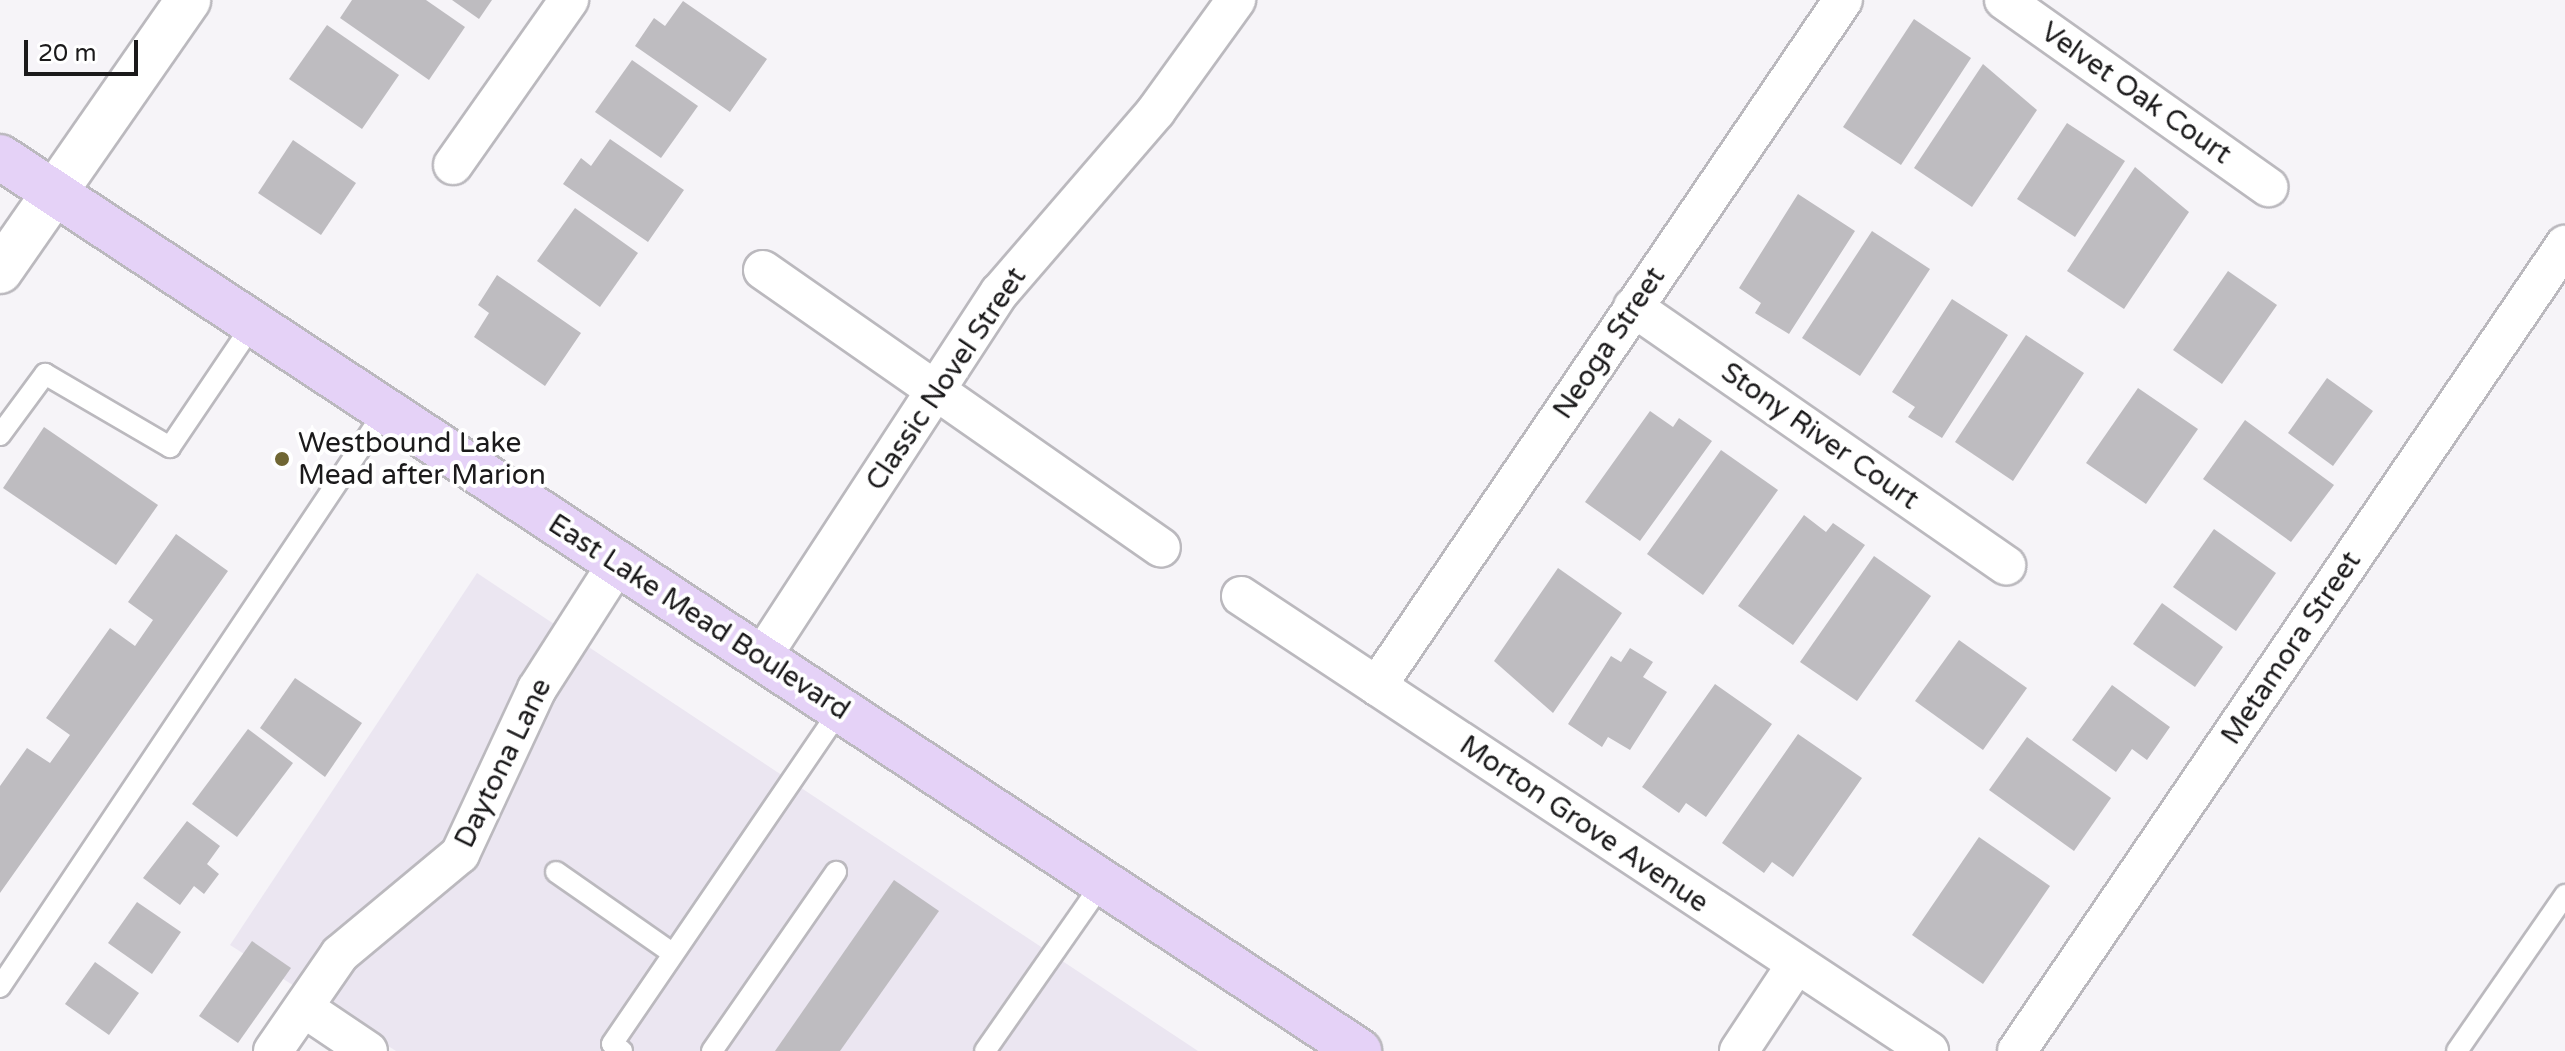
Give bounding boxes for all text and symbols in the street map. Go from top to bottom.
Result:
street label: Velvet Oak Court [2034,15,2238,171]
scale bar [28,24,142,74]
text: 20 m [38,39,96,68]
street label: Classic Novel Street [859,261,1033,497]
street label: Neoga Street [1546,261,1672,425]
street label: Stony River Court [1715,355,1925,517]
place label: Westbound Lake Mead after Marion [298,426,546,492]
marker: Westbound Lake Mead after Marion [273,450,291,468]
street label: East Lake Mead Boulevard [542,507,856,727]
street label: Metamora Street [2214,545,2368,751]
street label: Daytona Lane [448,673,558,853]
street label: Morton Grove Avenue [1453,728,1715,920]

